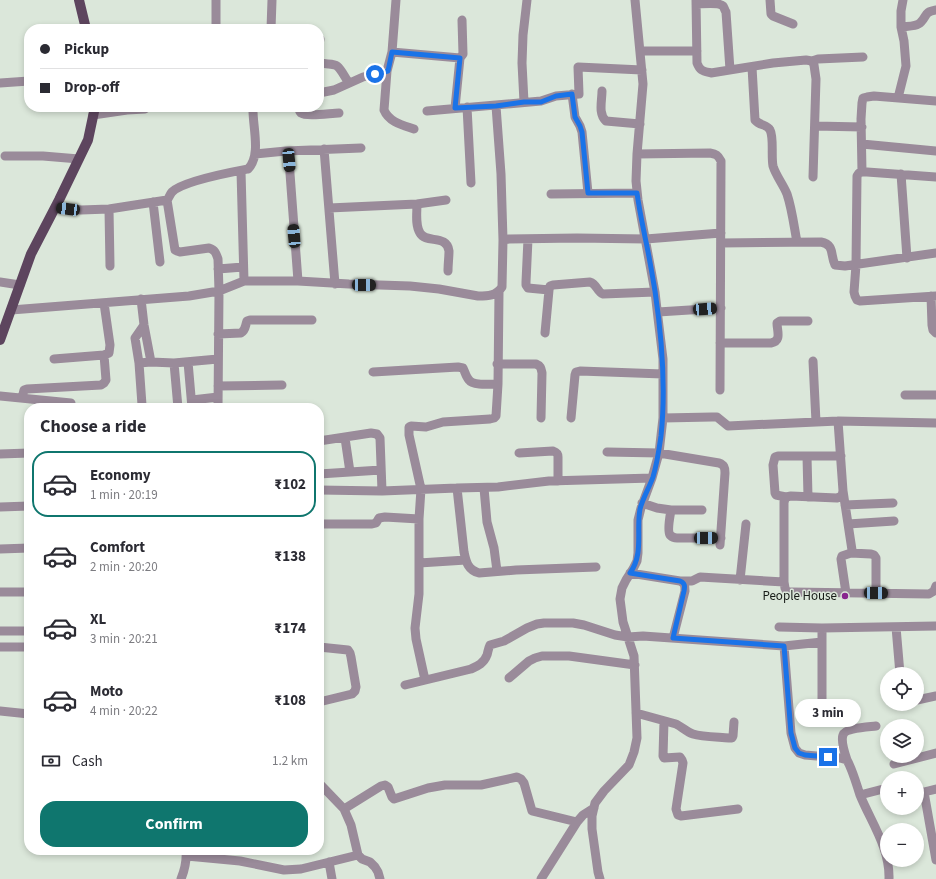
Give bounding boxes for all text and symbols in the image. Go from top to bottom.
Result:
text: Pickup [64,39,109,60]
route start [366,65,384,83]
text: Drop-off [64,77,119,98]
car [282,148,296,172]
car [55,202,81,216]
car [287,224,301,248]
car [352,279,376,291]
car [693,302,717,316]
text: Choose a ride [40,414,146,439]
text: Economy [90,465,151,486]
icon: car [42,466,78,502]
text: ₹102 [274,474,306,495]
text: 1 min · 20:19 [90,486,158,504]
car [694,532,718,544]
text: Comfort [90,537,145,558]
icon: car [42,538,78,574]
text: ₹138 [274,546,306,567]
text: 2 min · 20:20 [90,558,158,576]
place label: People House [762,587,837,605]
car [864,587,888,599]
marker: People House [840,591,850,601]
text: XL [90,609,106,630]
icon: car [42,610,78,646]
text: ₹174 [274,618,306,639]
text: 3 min · 20:21 [90,630,158,648]
map controls [880,667,924,867]
button: locate [880,667,924,711]
text: Moto [90,681,123,702]
icon: car [42,682,78,718]
text: ₹108 [274,690,306,711]
callout: 3 min [795,699,861,727]
text: 4 min · 20:22 [90,702,158,720]
text: 3 min [812,704,844,722]
button: layers [880,719,924,763]
route end [819,748,837,766]
icon: cash [40,750,62,772]
text: Cash [72,751,103,772]
text: 1.2 km [272,752,308,770]
button: + [880,771,924,815]
button: Confirm [40,801,308,847]
button: − [880,823,924,867]

